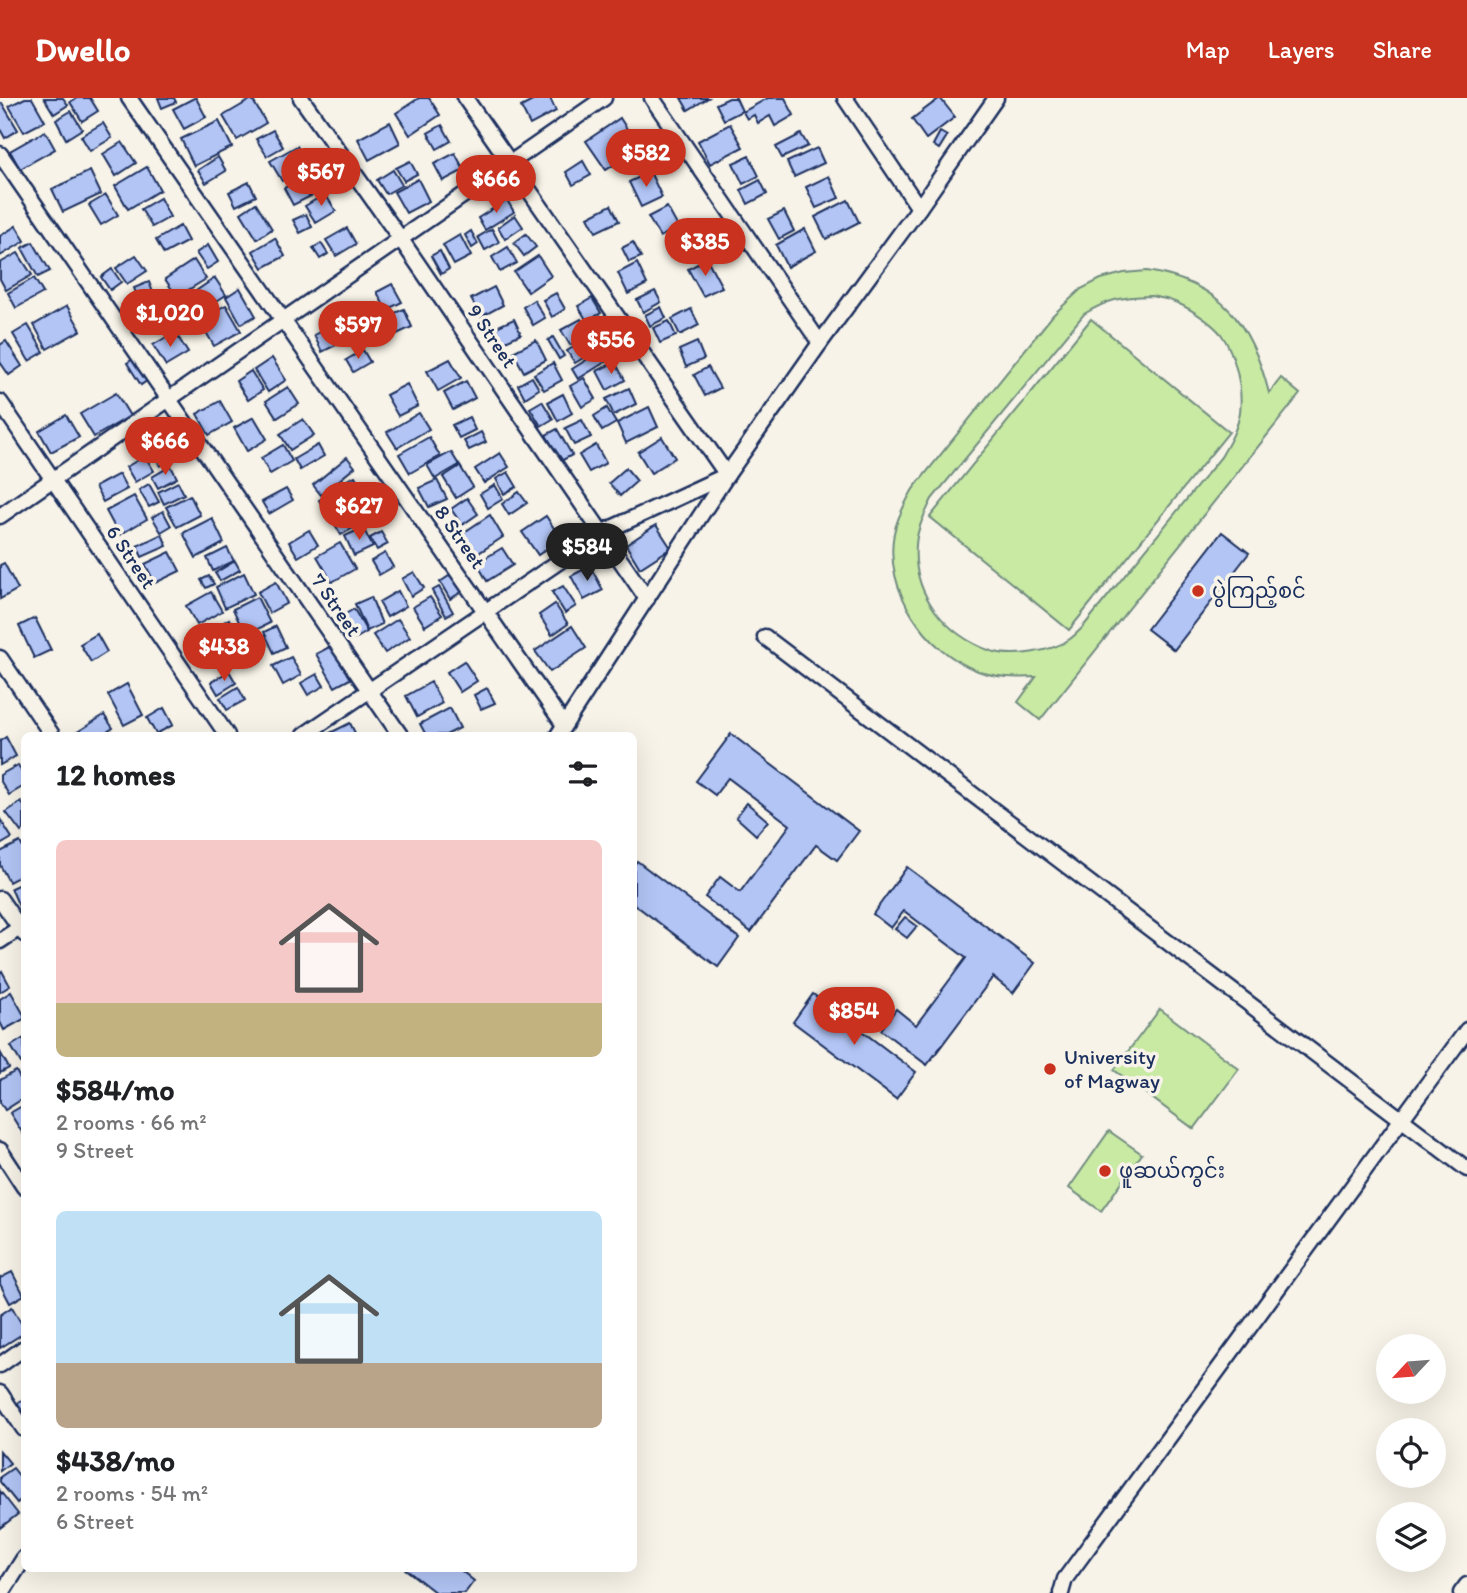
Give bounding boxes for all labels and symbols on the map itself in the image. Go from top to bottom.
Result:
pin: $582 [605,130,687,189]
pin: $567 [280,148,362,208]
pin: $666 [455,156,537,215]
pin: $385 [664,218,746,278]
pin: $1,020 [113,289,227,349]
street label: 9 Street [462,299,523,372]
pin: $597 [317,302,399,361]
pin: $556 [570,316,652,376]
pin: $666 [124,418,206,477]
pin: $627 [318,482,400,542]
street label: 8 Street [430,500,491,573]
street label: 6 Street [101,520,162,593]
pin: $584 [546,524,628,583]
street label: 7 Street [306,569,367,641]
place label: ပွဲကြည့်စင် [1212,575,1306,608]
marker: ပွဲကြည့်စင် [1190,583,1206,599]
pin: $438 [183,624,265,683]
pin: $854 [813,988,895,1047]
place label: University of Magway [1064,1044,1160,1093]
marker: University of Magway [1042,1061,1058,1077]
place label: ဖူဆယ်ကွင်း [1119,1155,1225,1188]
marker: ဖူဆယ်ကွင်း [1097,1163,1113,1179]
north arrow [1376,1334,1446,1404]

